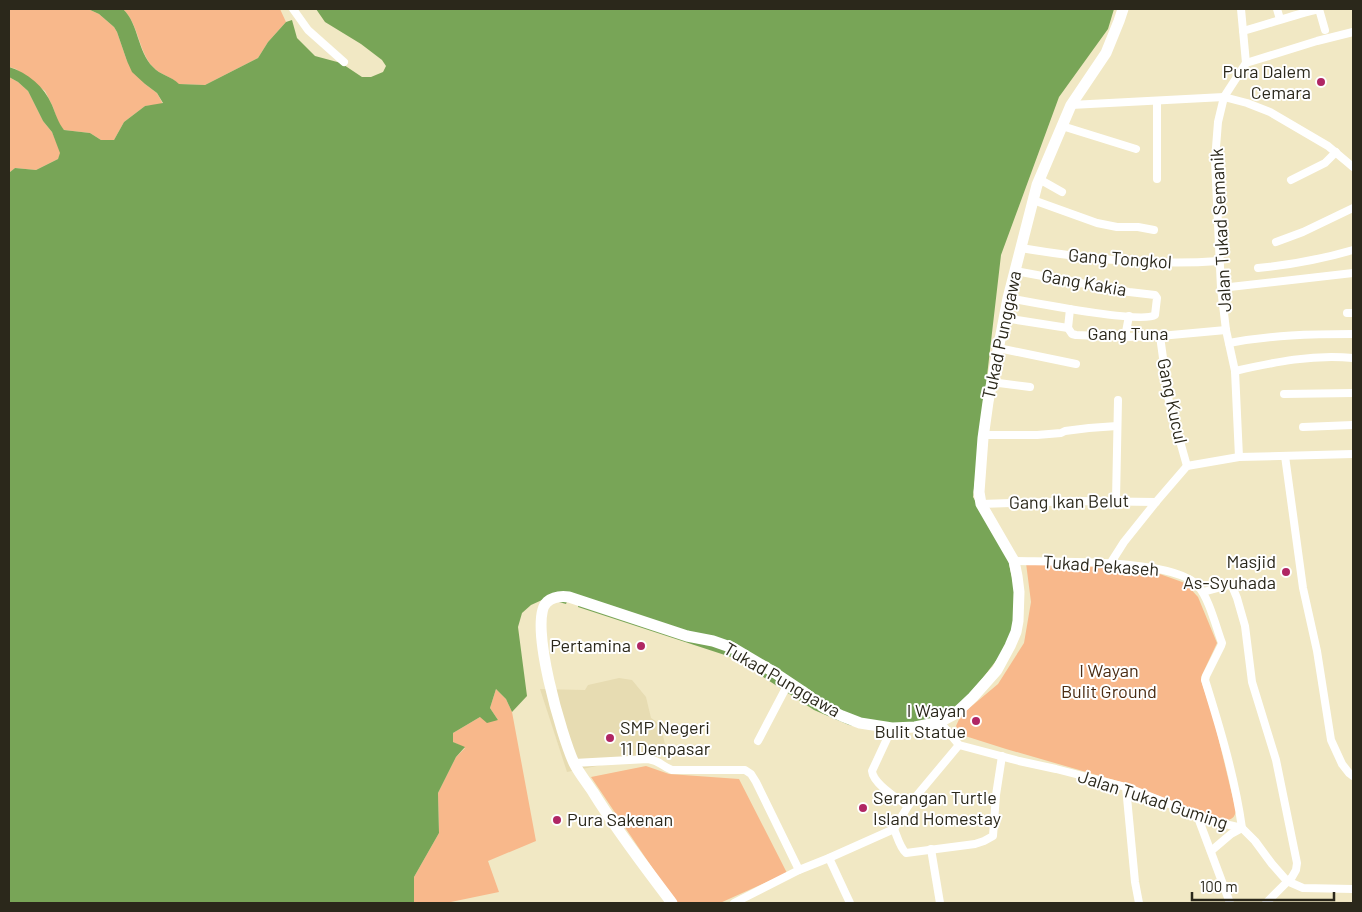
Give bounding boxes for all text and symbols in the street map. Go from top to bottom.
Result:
place label: Pura Dalem Cemara [1223,60,1311,103]
marker: Pura Dalem Cemara [1315,76,1327,88]
street label: Jalan Tukad Semanik [1205,147,1235,313]
street label: Gang Tongkol [1068,243,1173,273]
street label: Gang Kakia [1040,264,1128,300]
street label: Tukad Punggawa [977,268,1025,401]
street label: Gang Tuna [1087,322,1169,344]
street label: Gang Kucul [1153,356,1193,446]
street label: Gang Ikan Belut [1009,489,1129,513]
street label: Tukad Pekaseh [1042,550,1160,580]
place label: Masjid As-Syuhada [1183,550,1276,593]
marker: Masjid As-Syuhada [1280,566,1292,578]
place label: Pertamina [550,634,631,656]
street label: Tukad Punggawa [720,637,845,721]
marker: Pertamina [635,640,647,652]
park label: I Wayan Bulit Ground [1061,659,1157,702]
place label: I Wayan Bulit Statue [874,699,966,742]
marker: I Wayan Bulit Statue [970,715,982,727]
place label: SMP Negeri 11 Denpasar [620,716,711,759]
marker: SMP Negeri 11 Denpasar [604,732,616,744]
street label: Jalan Tukad Guming [1076,764,1231,834]
place label: Serangan Turtle Island Homestay [873,786,1001,829]
marker: Serangan Turtle Island Homestay [857,802,869,814]
place label: Pura Sakenan [567,808,673,830]
marker: Pura Sakenan [551,814,563,826]
scale bar [1192,870,1334,902]
text: 100 m [1200,877,1238,895]

